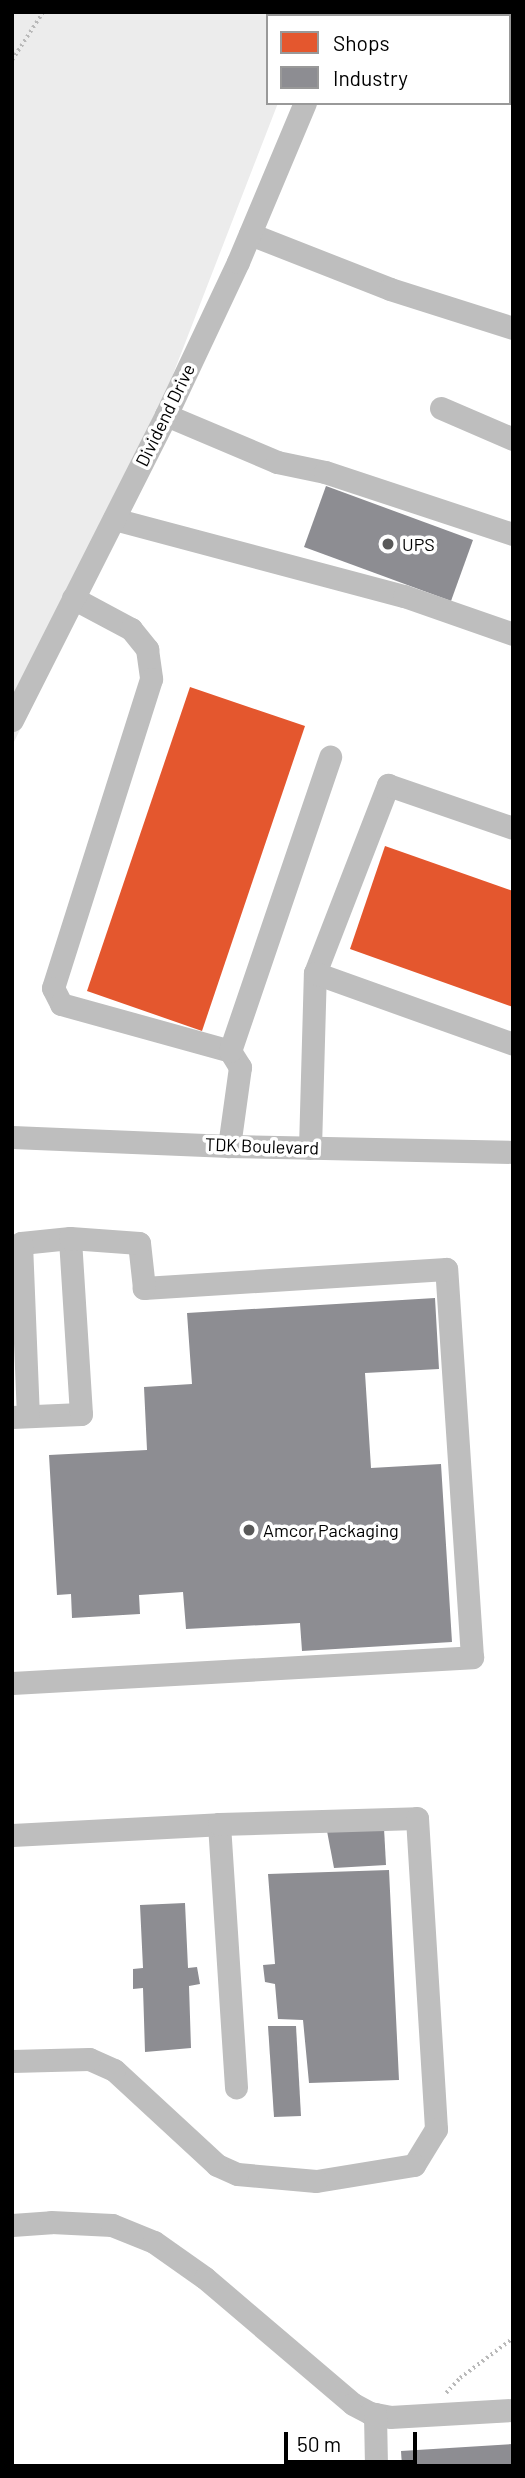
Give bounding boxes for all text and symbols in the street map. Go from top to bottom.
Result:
legend [266,14,511,105]
text: Shops [333,30,390,55]
text: Industry [333,65,408,90]
street label: Dividend Drive [131,360,199,470]
place label: UPS [402,533,435,555]
marker: UPS [380,536,396,552]
street label: TDK Boulevard [205,1133,319,1159]
place label: Amcor Packaging [263,1519,399,1541]
marker: Amcor Packaging [241,1522,257,1538]
scale bar [287,2418,420,2462]
text: 50 m [297,2431,341,2456]

